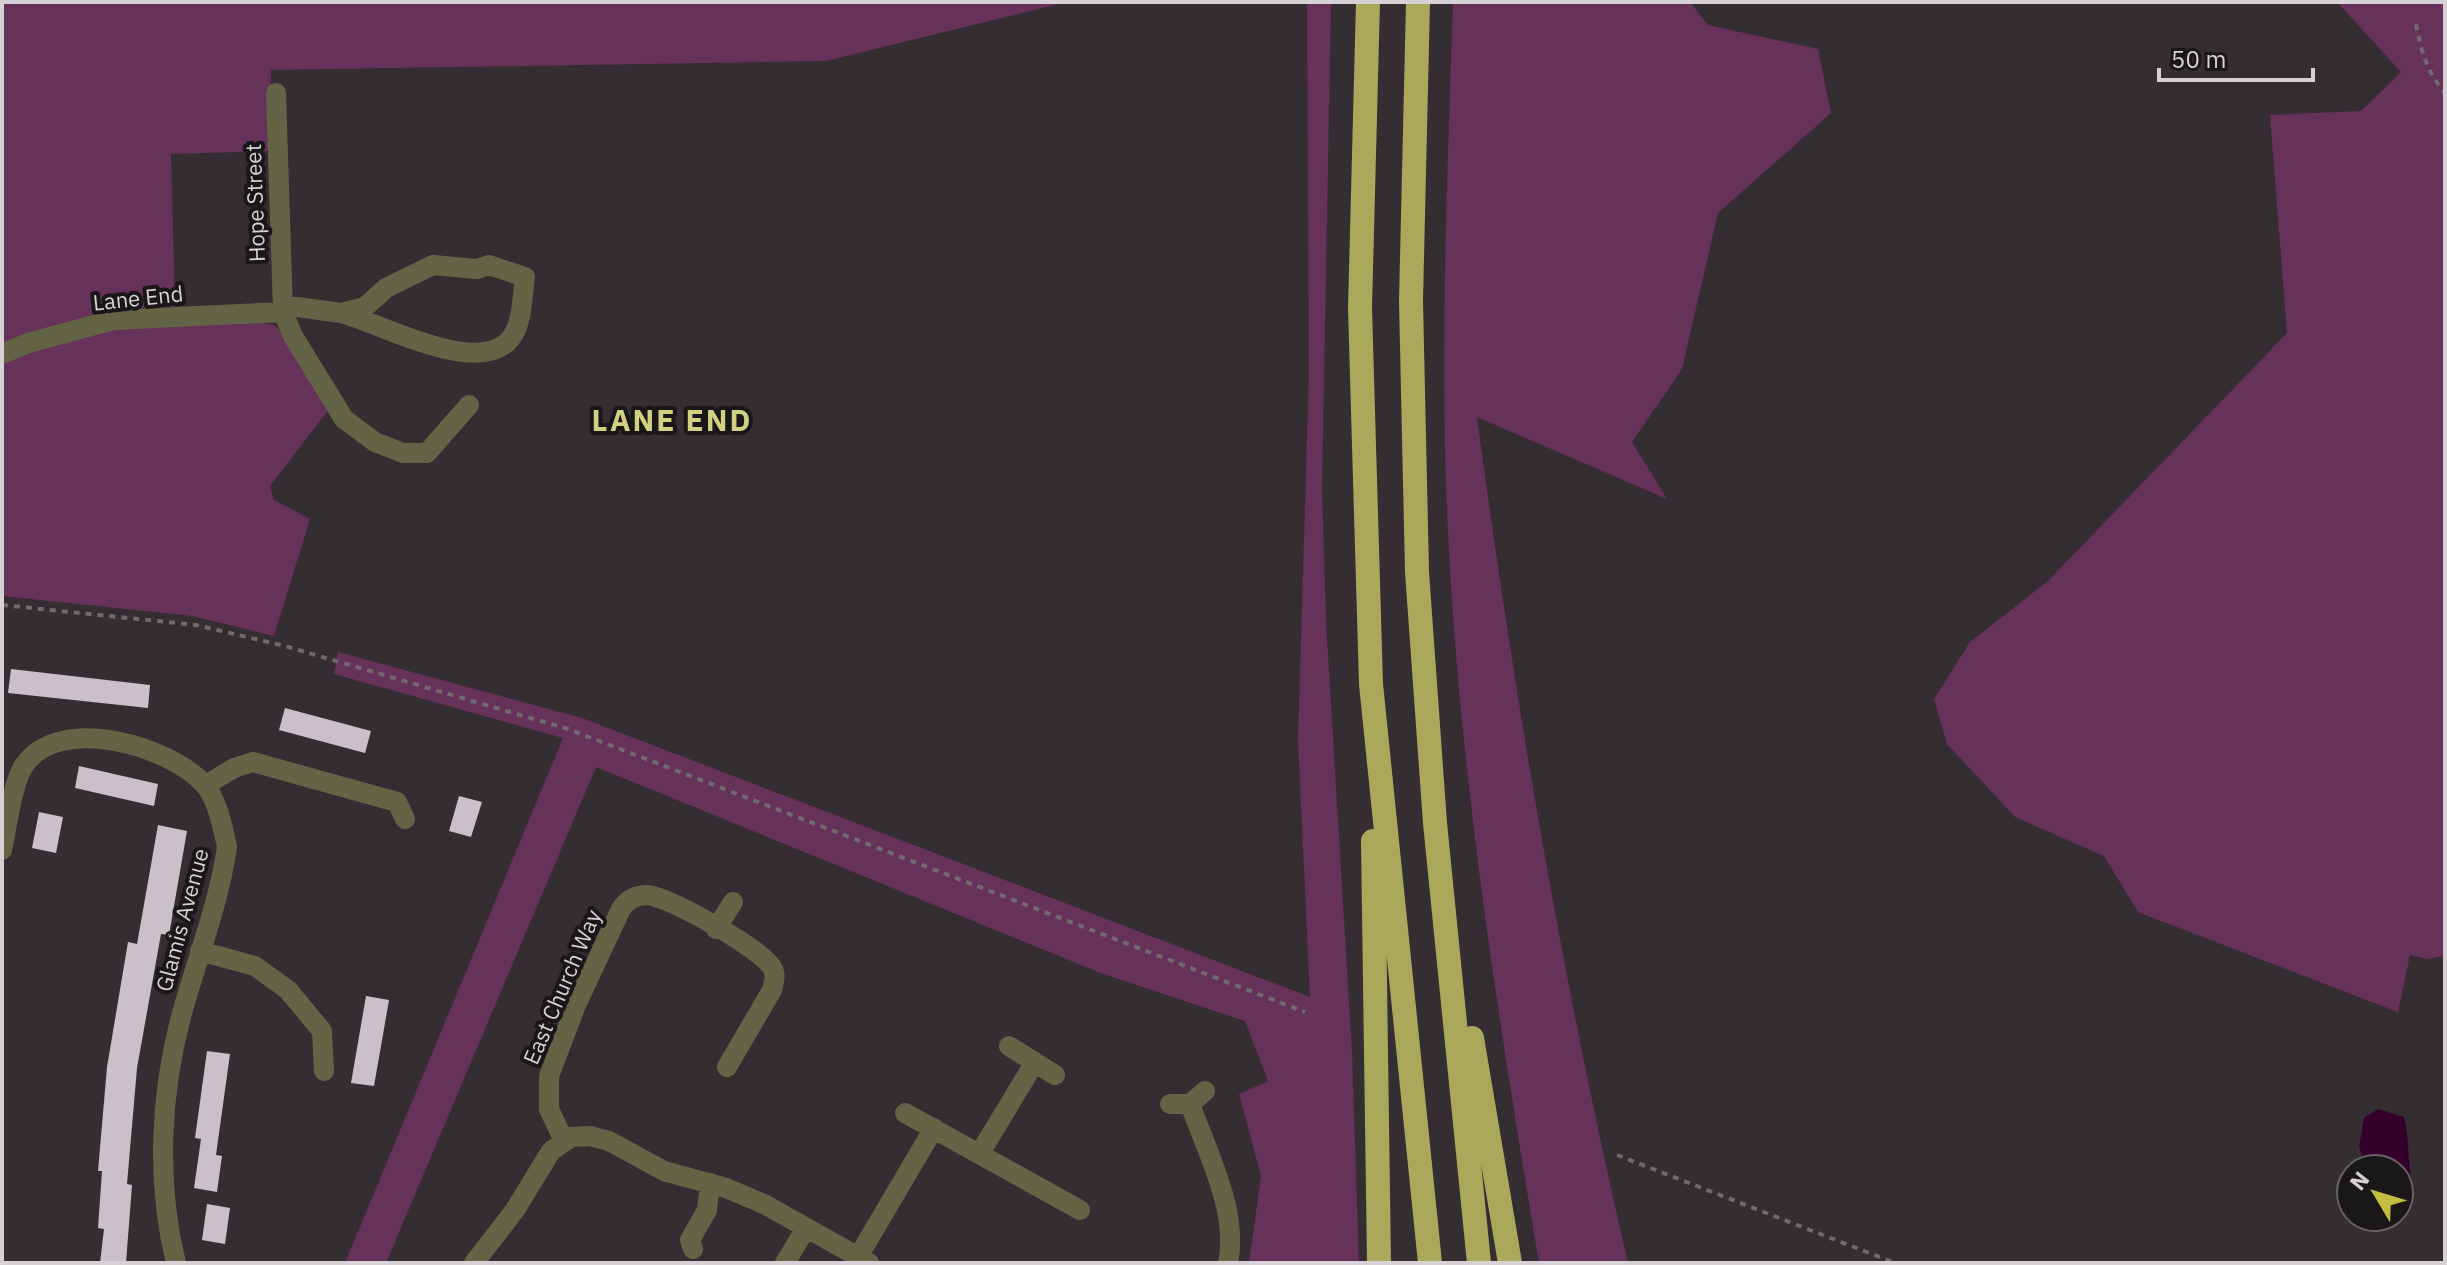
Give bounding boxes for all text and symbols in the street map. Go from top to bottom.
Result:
scale bar [2159,32,2313,82]
text: 50 m [2171,43,2226,75]
street label: Hope Street [238,143,271,263]
street label: Lane End [91,278,185,317]
district label: LANE END [592,400,752,439]
street label: Glamis Avenue [148,845,215,995]
street label: East Church Way [516,905,607,1069]
north arrow [2335,1153,2415,1233]
text: N [2343,1165,2375,1196]

